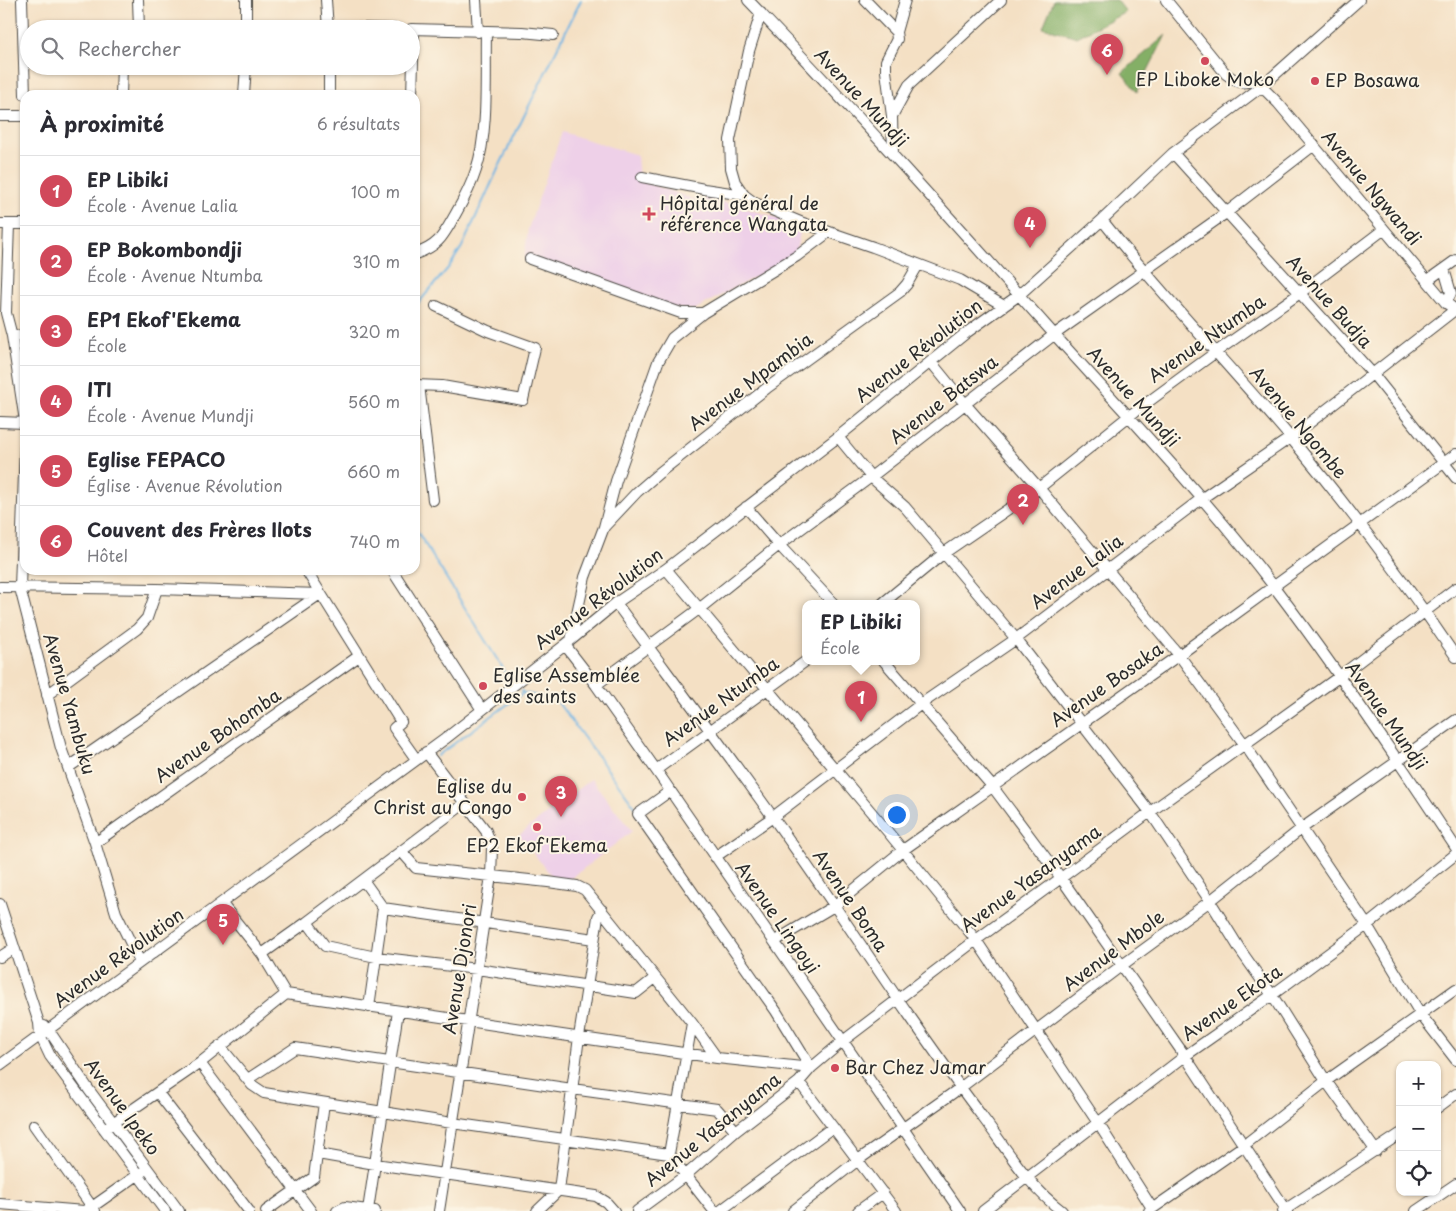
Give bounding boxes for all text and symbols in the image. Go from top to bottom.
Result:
search box [20,20,420,75]
icon: search [38,34,66,62]
text: Rechercher [78,34,181,62]
pin: 6 [1091,34,1123,75]
street label: Avenue Mundji [809,41,915,153]
marker: EP Liboke Moko [1199,55,1211,67]
place label: EP Liboke Moko [1136,65,1274,92]
place label: EP Bosawa [1325,66,1420,93]
marker: EP Bosawa [1309,75,1321,87]
text: À proximité [40,107,164,139]
text: 6 résultats [317,111,400,135]
street label: Avenue Ngwandi [1316,124,1429,251]
text: EP Libiki [87,165,168,193]
text: 1 [52,179,60,203]
text: 100 m [351,179,400,203]
place label: Hôpital général de référence Wangata [660,189,828,237]
text: École · Avenue Lalia [87,193,238,217]
marker: Hôpital général de référence Wangata [642,207,656,221]
pin: 4 [1014,207,1046,248]
text: EP Bokombondji [87,235,242,263]
street label: Avenue Budja [1281,248,1380,354]
text: 2 [50,249,62,273]
text: 310 m [352,249,400,273]
text: École · Avenue Ntumba [87,263,263,287]
street label: Avenue Ntumba [1142,287,1271,388]
street label: Avenue Révolution [849,291,987,408]
text: EP1 Ekof'Ekema [87,305,241,333]
text: 3 [51,319,61,343]
text: 320 m [349,319,400,343]
street label: Avenue Mpambia [682,325,818,437]
text: École [87,333,127,357]
street label: Avenue Mundji [1082,340,1187,452]
street label: Avenue Batswa [883,347,1004,450]
street label: Avenue Ngombe [1244,360,1354,484]
text: ITI [87,375,112,403]
text: 4 [51,389,61,413]
text: 560 m [348,389,400,413]
text: École · Avenue Mundji [87,403,254,427]
text: Eglise FEPACO [87,445,225,473]
text: 5 [51,459,61,483]
text: 660 m [347,459,400,483]
text: Église · Avenue Révolution [87,473,283,497]
pin: 2 [1007,484,1039,525]
text: Couvent des Frères Ilots [87,515,312,543]
street label: Avenue Lalia [1024,527,1128,615]
text: 6 [50,529,62,553]
text: 740 m [350,529,400,553]
street label: Avenue Révolution [528,540,668,655]
text: Hôtel [87,543,128,567]
popup [802,600,920,665]
text: EP Libiki [820,607,902,635]
street label: Avenue Yambuku [37,630,104,778]
street label: Avenue Bosaka [1044,634,1169,733]
text: École [820,635,860,659]
street label: Avenue Ntumba [656,649,784,752]
street label: Avenue Mundji [1340,655,1435,775]
place label: Eglise Assemblée des saints [493,661,640,709]
marker: Eglise Assemblée des saints [477,680,489,692]
street label: Avenue Bohomba [148,681,287,789]
pin: 1 [845,681,877,722]
place label: Eglise du Christ au Congo [373,772,512,820]
pin: 3 [545,776,577,817]
marker: Eglise du Christ au Congo [516,791,528,803]
your location [884,802,910,828]
street label: Avenue Yasanyama [954,817,1107,938]
marker: EP2 Ekof'Ekema [531,821,543,833]
place label: EP2 Ekof'Ekema [466,831,608,858]
street label: Avenue Boma [807,844,896,957]
street label: Avenue Lingoyi [730,856,827,979]
street label: Avenue Révolution [47,900,189,1013]
street label: Avenue Djonori [435,901,482,1036]
street label: Avenue Mbole [1057,903,1169,997]
pin: 5 [207,904,239,945]
street label: Avenue Ekota [1175,957,1287,1046]
street label: Avenue Ipeko [79,1052,168,1160]
place label: Bar Chez Jamar [845,1053,986,1080]
map controls [1396,1061,1441,1196]
button: + [1396,1061,1441,1106]
marker: Bar Chez Jamar [829,1062,841,1074]
street label: Avenue Yasanyama [638,1065,786,1192]
button: − [1396,1106,1441,1151]
button: locate [1396,1151,1441,1196]

